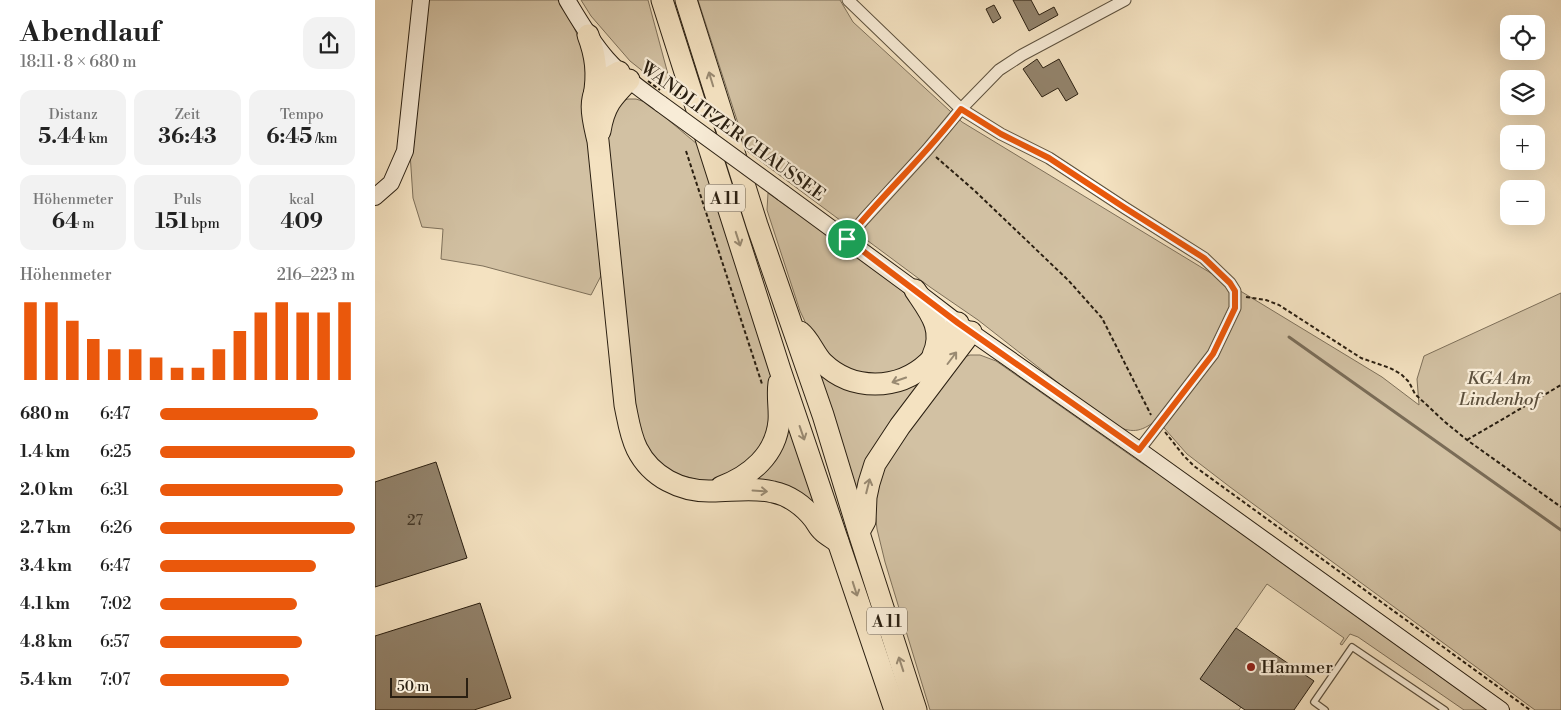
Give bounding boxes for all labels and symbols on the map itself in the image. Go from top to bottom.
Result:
street label: WANDLITZER CHAUSSEE [635,56,830,206]
one-way arrow [706,71,716,87]
road number: A 11 [705,184,745,212]
pin [826,218,868,260]
one-way arrow [734,231,743,246]
one-way arrow [947,351,957,365]
park label: KGA Am Lindenhof [1458,367,1543,411]
one-way arrow [892,376,907,385]
one-way arrow [798,424,807,440]
one-way arrow [864,478,874,494]
one-way arrow [751,486,767,495]
house number: 27 [407,511,423,530]
one-way arrow [851,581,860,596]
road number: A 11 [867,608,907,634]
one-way arrow [896,656,905,672]
place label: Hammer [1261,656,1333,679]
marker: Hammer [1245,661,1257,673]
scale bar [390,675,467,698]

